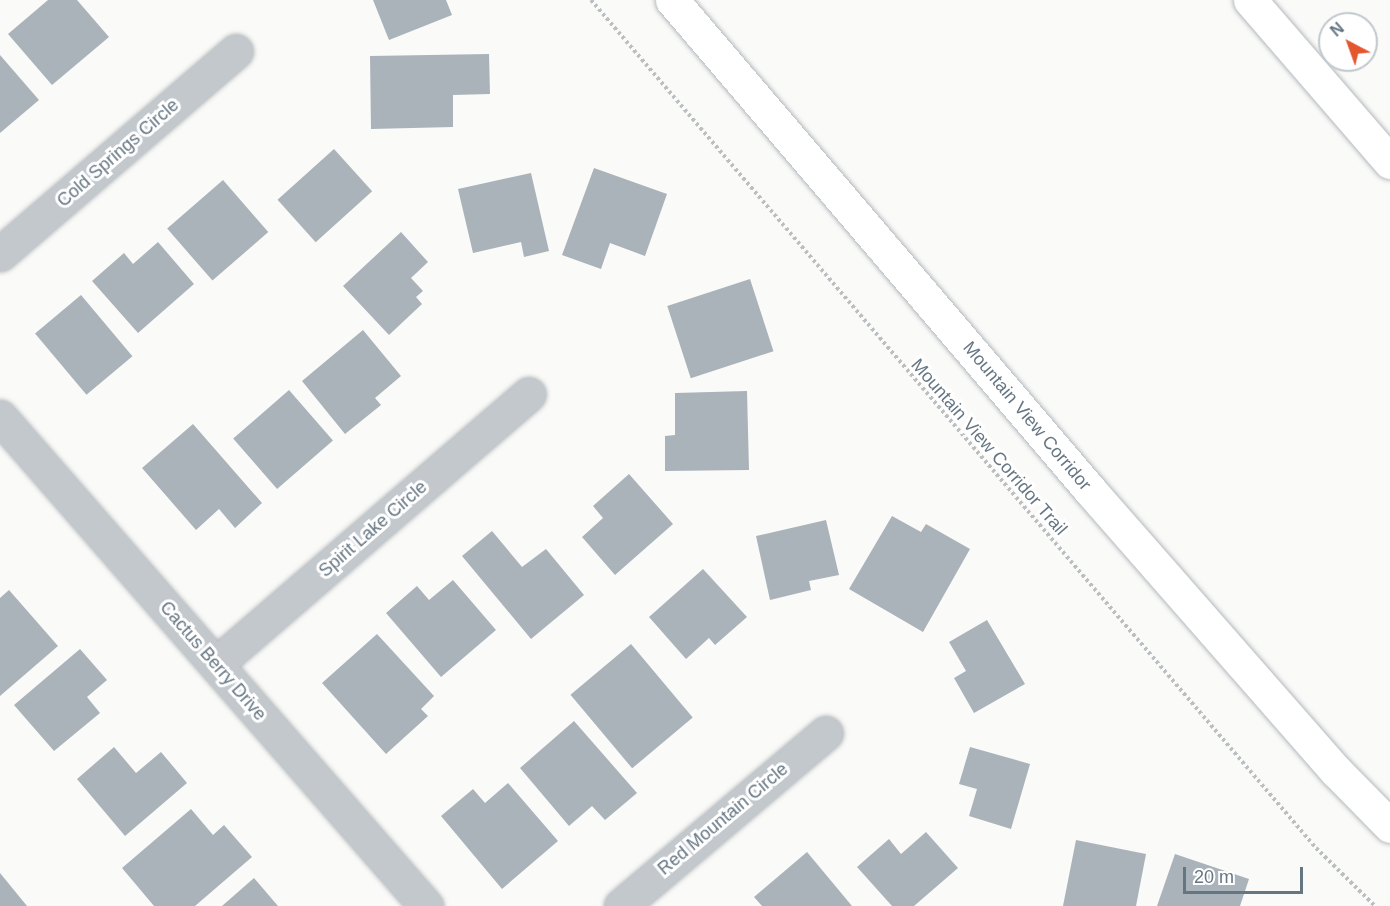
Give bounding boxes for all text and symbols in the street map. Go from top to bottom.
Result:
north arrow [1318,12,1378,72]
text: N [1327,19,1347,40]
street label: Cold Springs Circle [53,94,183,212]
street label: Mountain View Corridor [958,337,1096,495]
street label: Mountain View Corridor Trail [906,354,1072,540]
street label: Spirit Lake Circle [315,476,431,582]
street label: Cactus Berry Drive [155,597,271,725]
street label: Red Mountain Circle [654,758,792,880]
scale bar [1186,855,1306,893]
text: 20 m [1194,867,1234,887]

